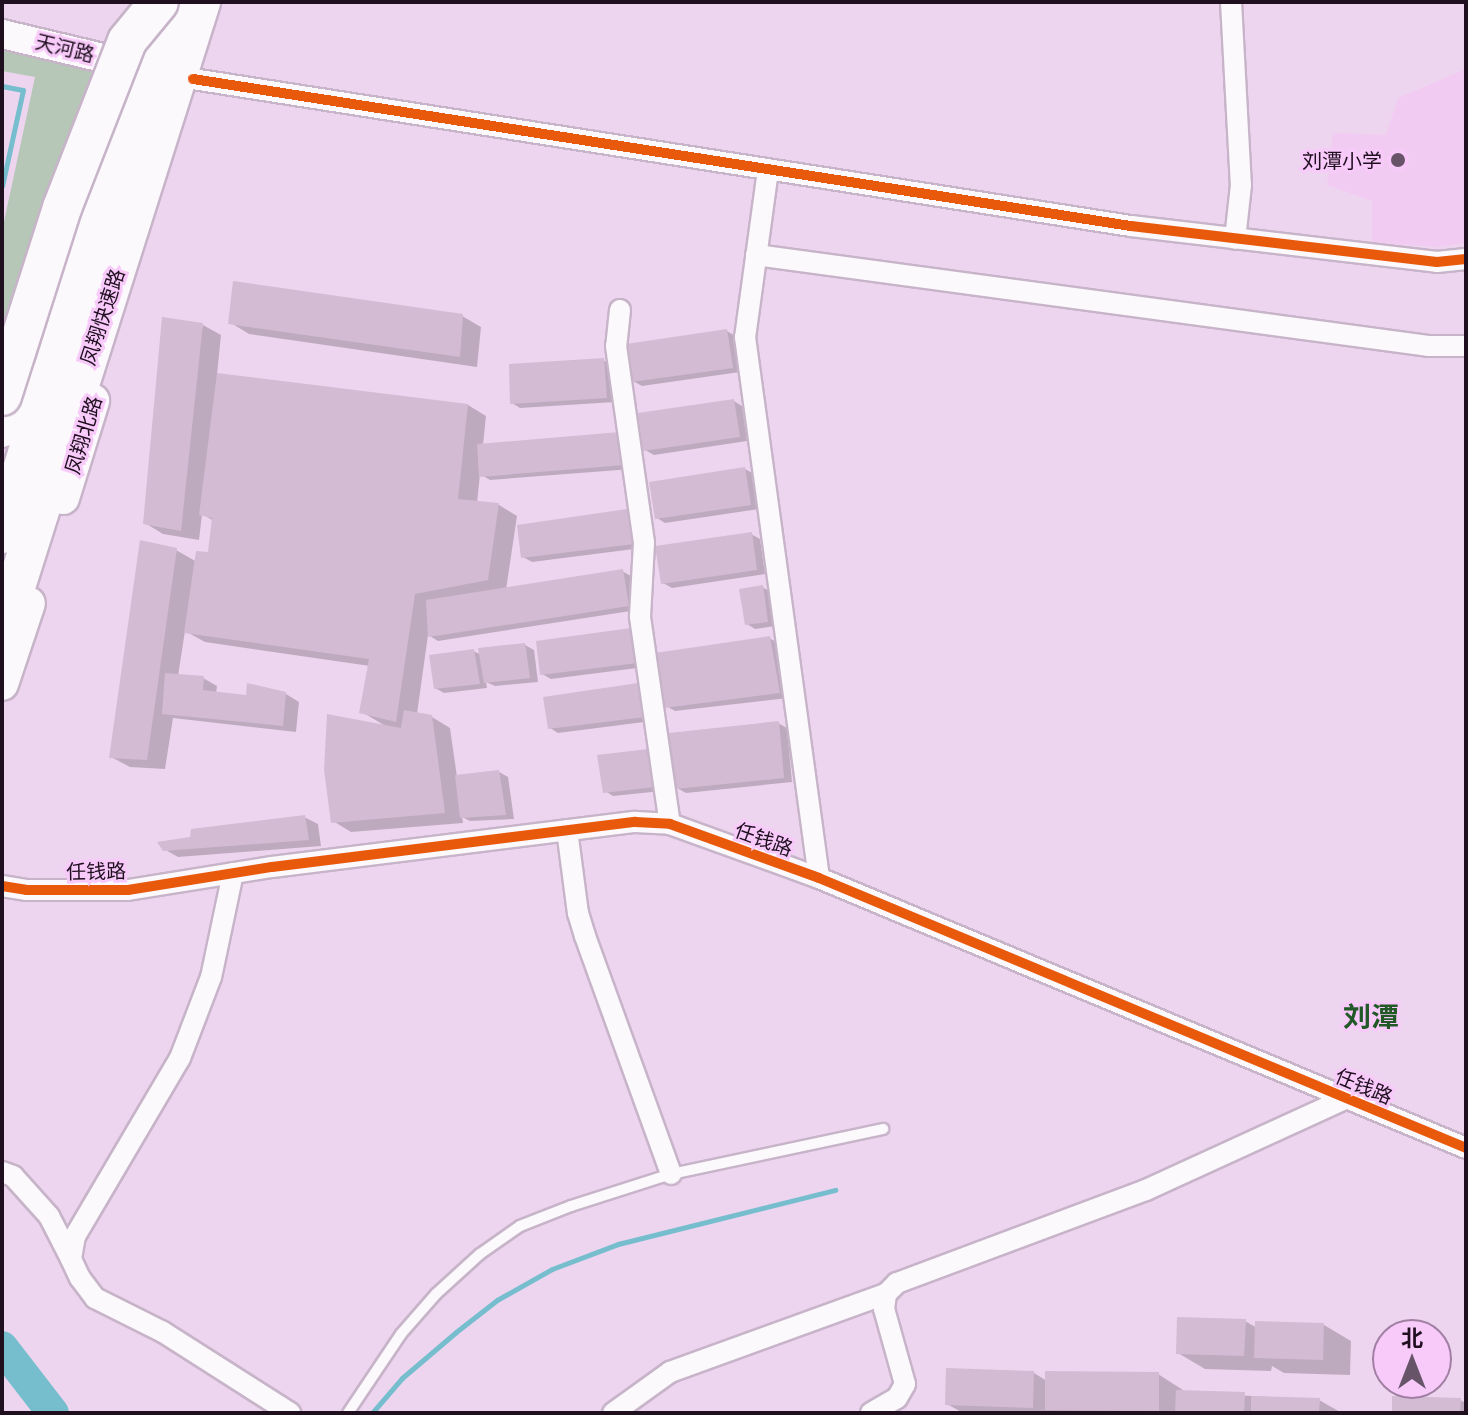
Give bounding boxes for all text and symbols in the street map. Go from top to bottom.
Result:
street label: 天河路 [33,29,97,67]
place label: 刘潭小学 [1302,148,1382,172]
marker: 刘潭小学 [1389,151,1407,169]
street label: 凤翔快速路 [75,266,129,368]
street label: 凤翔北路 [60,393,106,477]
street label: 任钱路 [732,817,796,861]
street label: 任钱路 [66,858,126,884]
district label: 刘潭 [1343,999,1399,1033]
street label: 任钱路 [1332,1063,1396,1109]
north arrow [1372,1319,1452,1399]
text: 北 [1401,1322,1423,1352]

